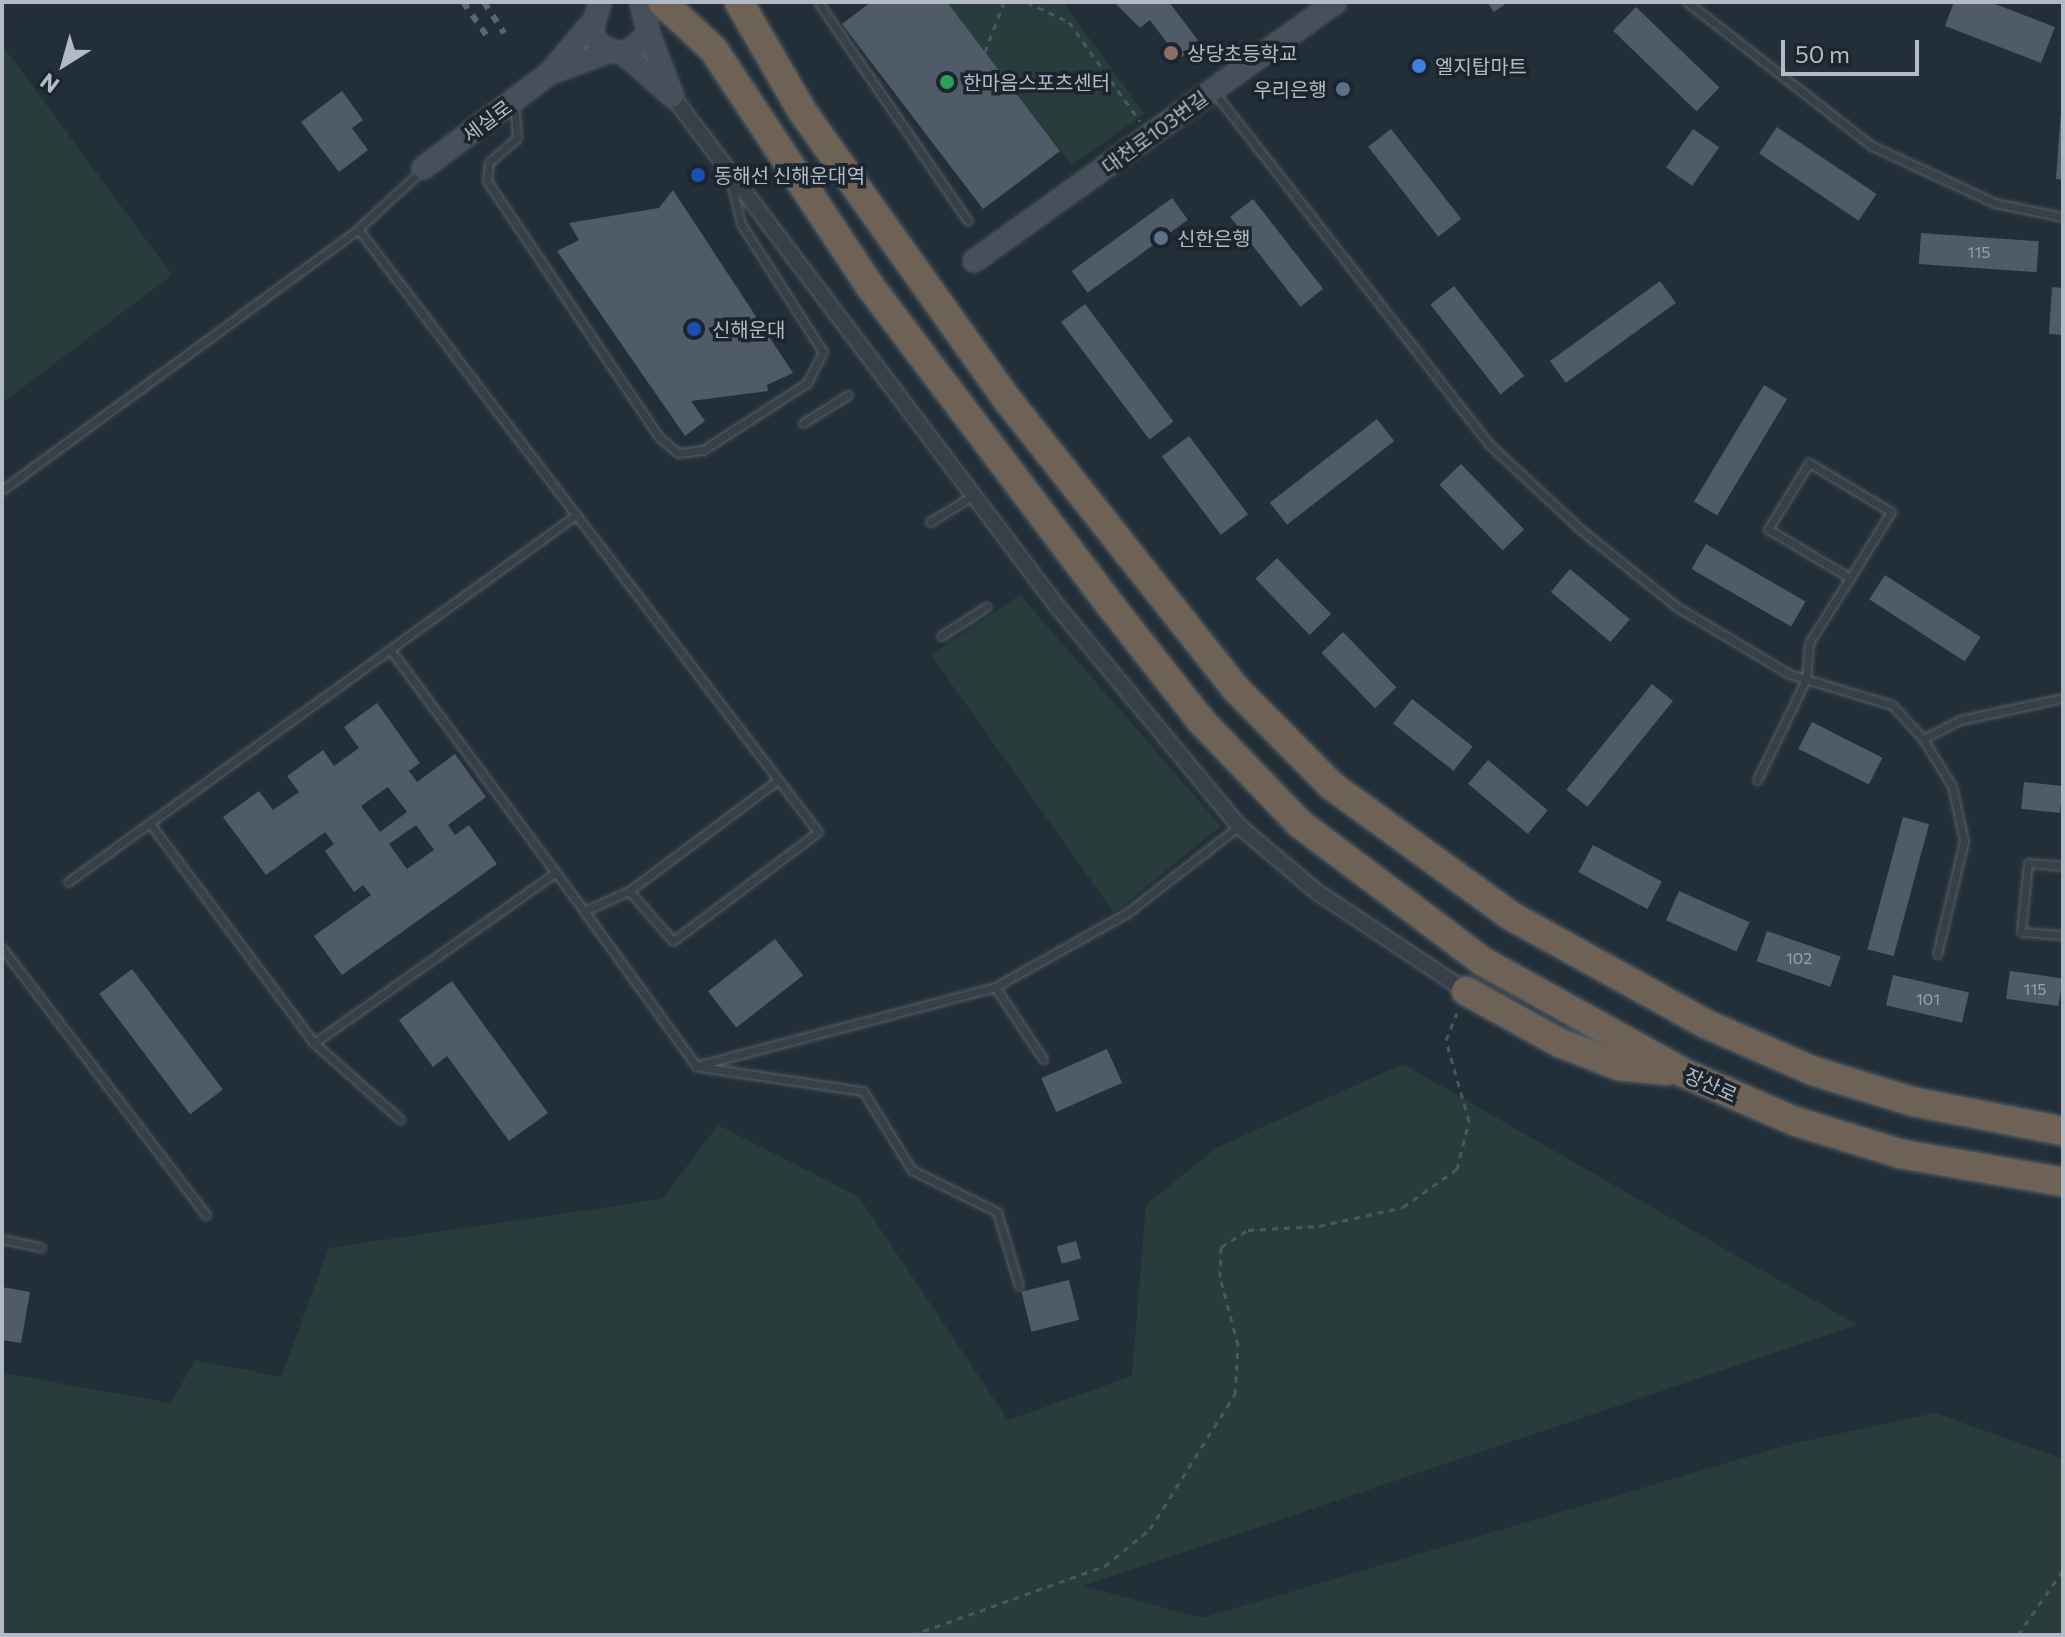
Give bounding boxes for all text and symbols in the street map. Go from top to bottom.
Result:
north arrow [24,24,104,104]
scale bar [1785,24,1923,74]
text: 50 m [1795,39,1850,68]
place label: 상당초등학교 [1187,41,1297,65]
marker: 상당초등학교 [1162,44,1180,62]
place label: 엘지탑마트 [1435,54,1527,78]
marker: 엘지탑마트 [1410,57,1428,75]
text: N [35,68,64,99]
place label: 한마음스포츠센터 [963,70,1110,94]
marker: 한마음스포츠센터 [938,73,956,91]
place label: 우리은행 [1253,77,1327,101]
marker: 우리은행 [1334,80,1352,98]
street label: 대천로103번길 [1097,86,1213,178]
street label: 세실로 [458,95,516,147]
place label: 동해선 신해운대역 [714,163,865,187]
marker: 동해선 신해운대역 [689,166,707,184]
place label: 신한은행 [1177,226,1251,250]
marker: 신한은행 [1152,229,1170,247]
house number: 115 [1968,242,1990,262]
place label: 신해운대 [712,317,786,341]
marker: 신해운대 [683,318,705,340]
house number: 102 [1786,948,1812,968]
house number: 115 [2024,979,2046,999]
house number: 101 [1916,989,1940,1009]
street label: 장산로 [1681,1063,1741,1107]

